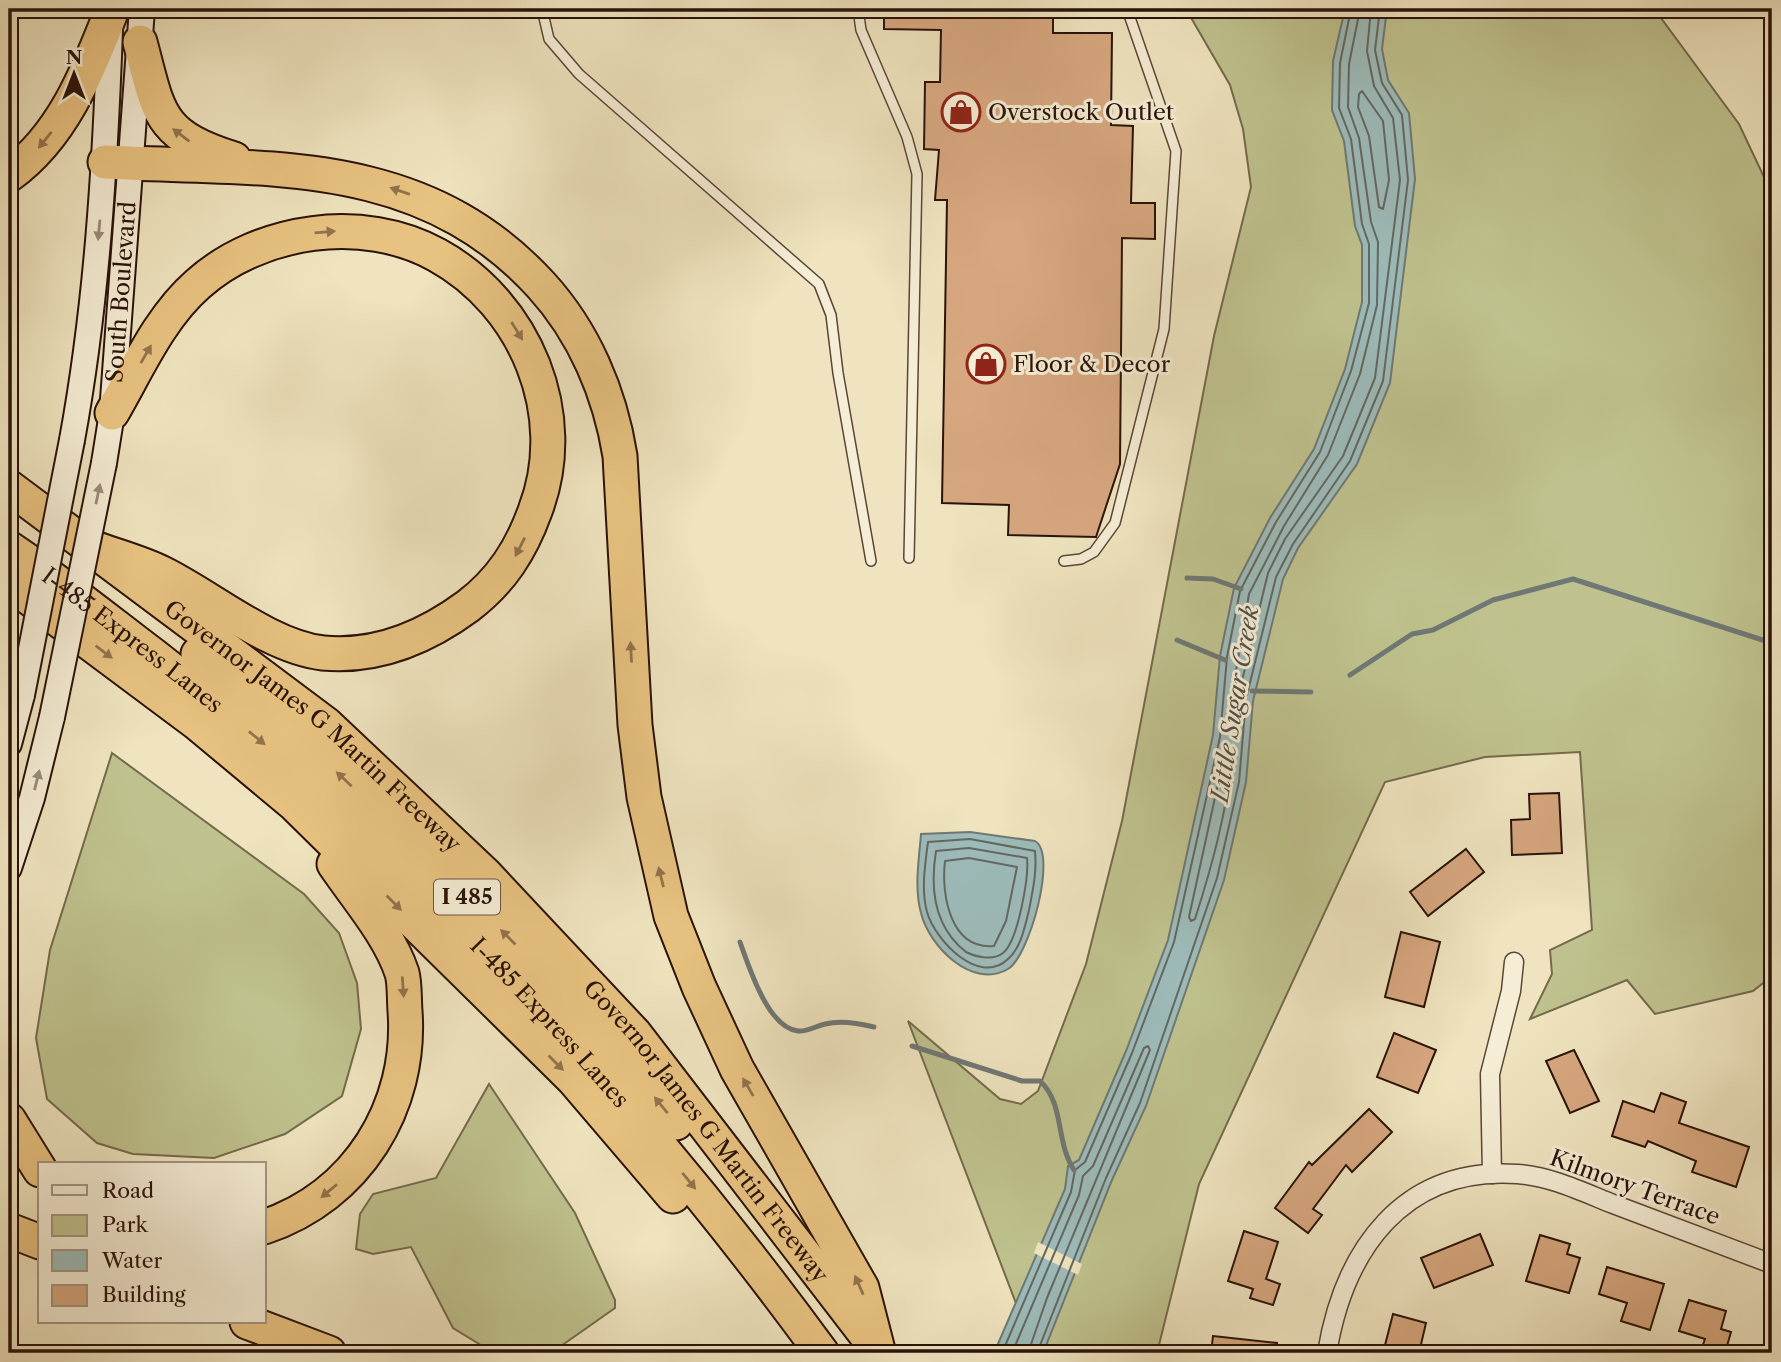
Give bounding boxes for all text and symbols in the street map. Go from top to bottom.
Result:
north arrow [38,38,108,108]
text: N [66,46,82,69]
shop icon: Overstock Outlet [940,91,982,133]
place label: Overstock Outlet [988,98,1174,126]
one-way arrow [171,128,190,142]
one-way arrow [38,131,53,149]
one-way arrow [389,185,410,196]
street label: South Boulevard [100,200,142,384]
one-way arrow [93,220,104,242]
one-way arrow [314,226,336,237]
one-way arrow [510,322,523,341]
shop icon: Floor & Decor [965,343,1007,385]
one-way arrow [140,345,152,364]
place label: Floor & Decor [1013,350,1171,378]
one-way arrow [92,483,103,505]
one-way arrow [514,537,525,557]
street label: I-485 Express Lanes [36,561,228,719]
street label: Governor James G Martin Freeway [159,594,467,858]
water label: Little Sugar Creek [1204,603,1264,806]
one-way arrow [625,641,636,663]
one-way arrow [94,644,112,659]
one-way arrow [248,731,266,746]
one-way arrow [32,769,43,791]
one-way arrow [335,772,352,788]
one-way arrow [655,866,666,888]
road number: I 485 [434,880,500,914]
one-way arrow [386,895,403,912]
one-way arrow [500,929,516,946]
street label: I-485 Express Lanes [465,932,635,1113]
street label: Governor James G Martin Freeway [578,974,835,1288]
one-way arrow [398,976,409,998]
one-way arrow [548,1054,564,1071]
one-way arrow [742,1077,754,1096]
one-way arrow [654,1096,669,1113]
street label: Kilmory Terrace [1546,1143,1724,1231]
legend [38,1162,266,1324]
one-way arrow [682,1171,697,1189]
text: Road [102,1178,154,1203]
one-way arrow [321,1183,338,1198]
text: Park [102,1212,148,1237]
text: Water [101,1248,162,1273]
one-way arrow [853,1275,865,1295]
text: Building [102,1282,187,1307]

